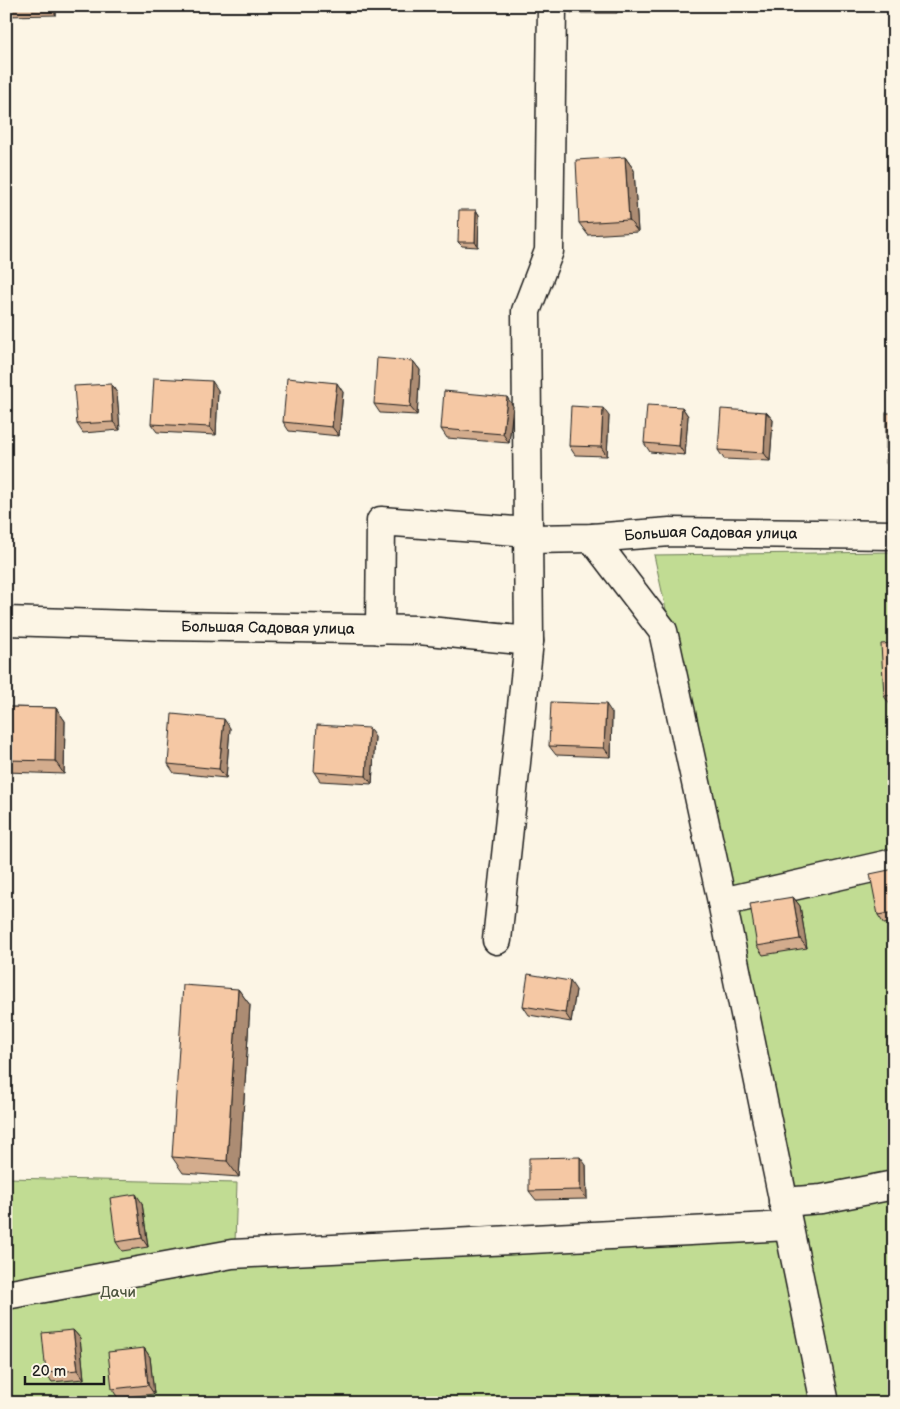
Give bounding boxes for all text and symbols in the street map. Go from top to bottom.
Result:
street label: Большая Садовая улица [623,522,798,545]
street label: Большая Садовая улица [181,617,355,638]
park label: Дачи [100,1283,136,1302]
scale bar [25,1354,104,1386]
text: 20 m [32,1362,66,1381]

